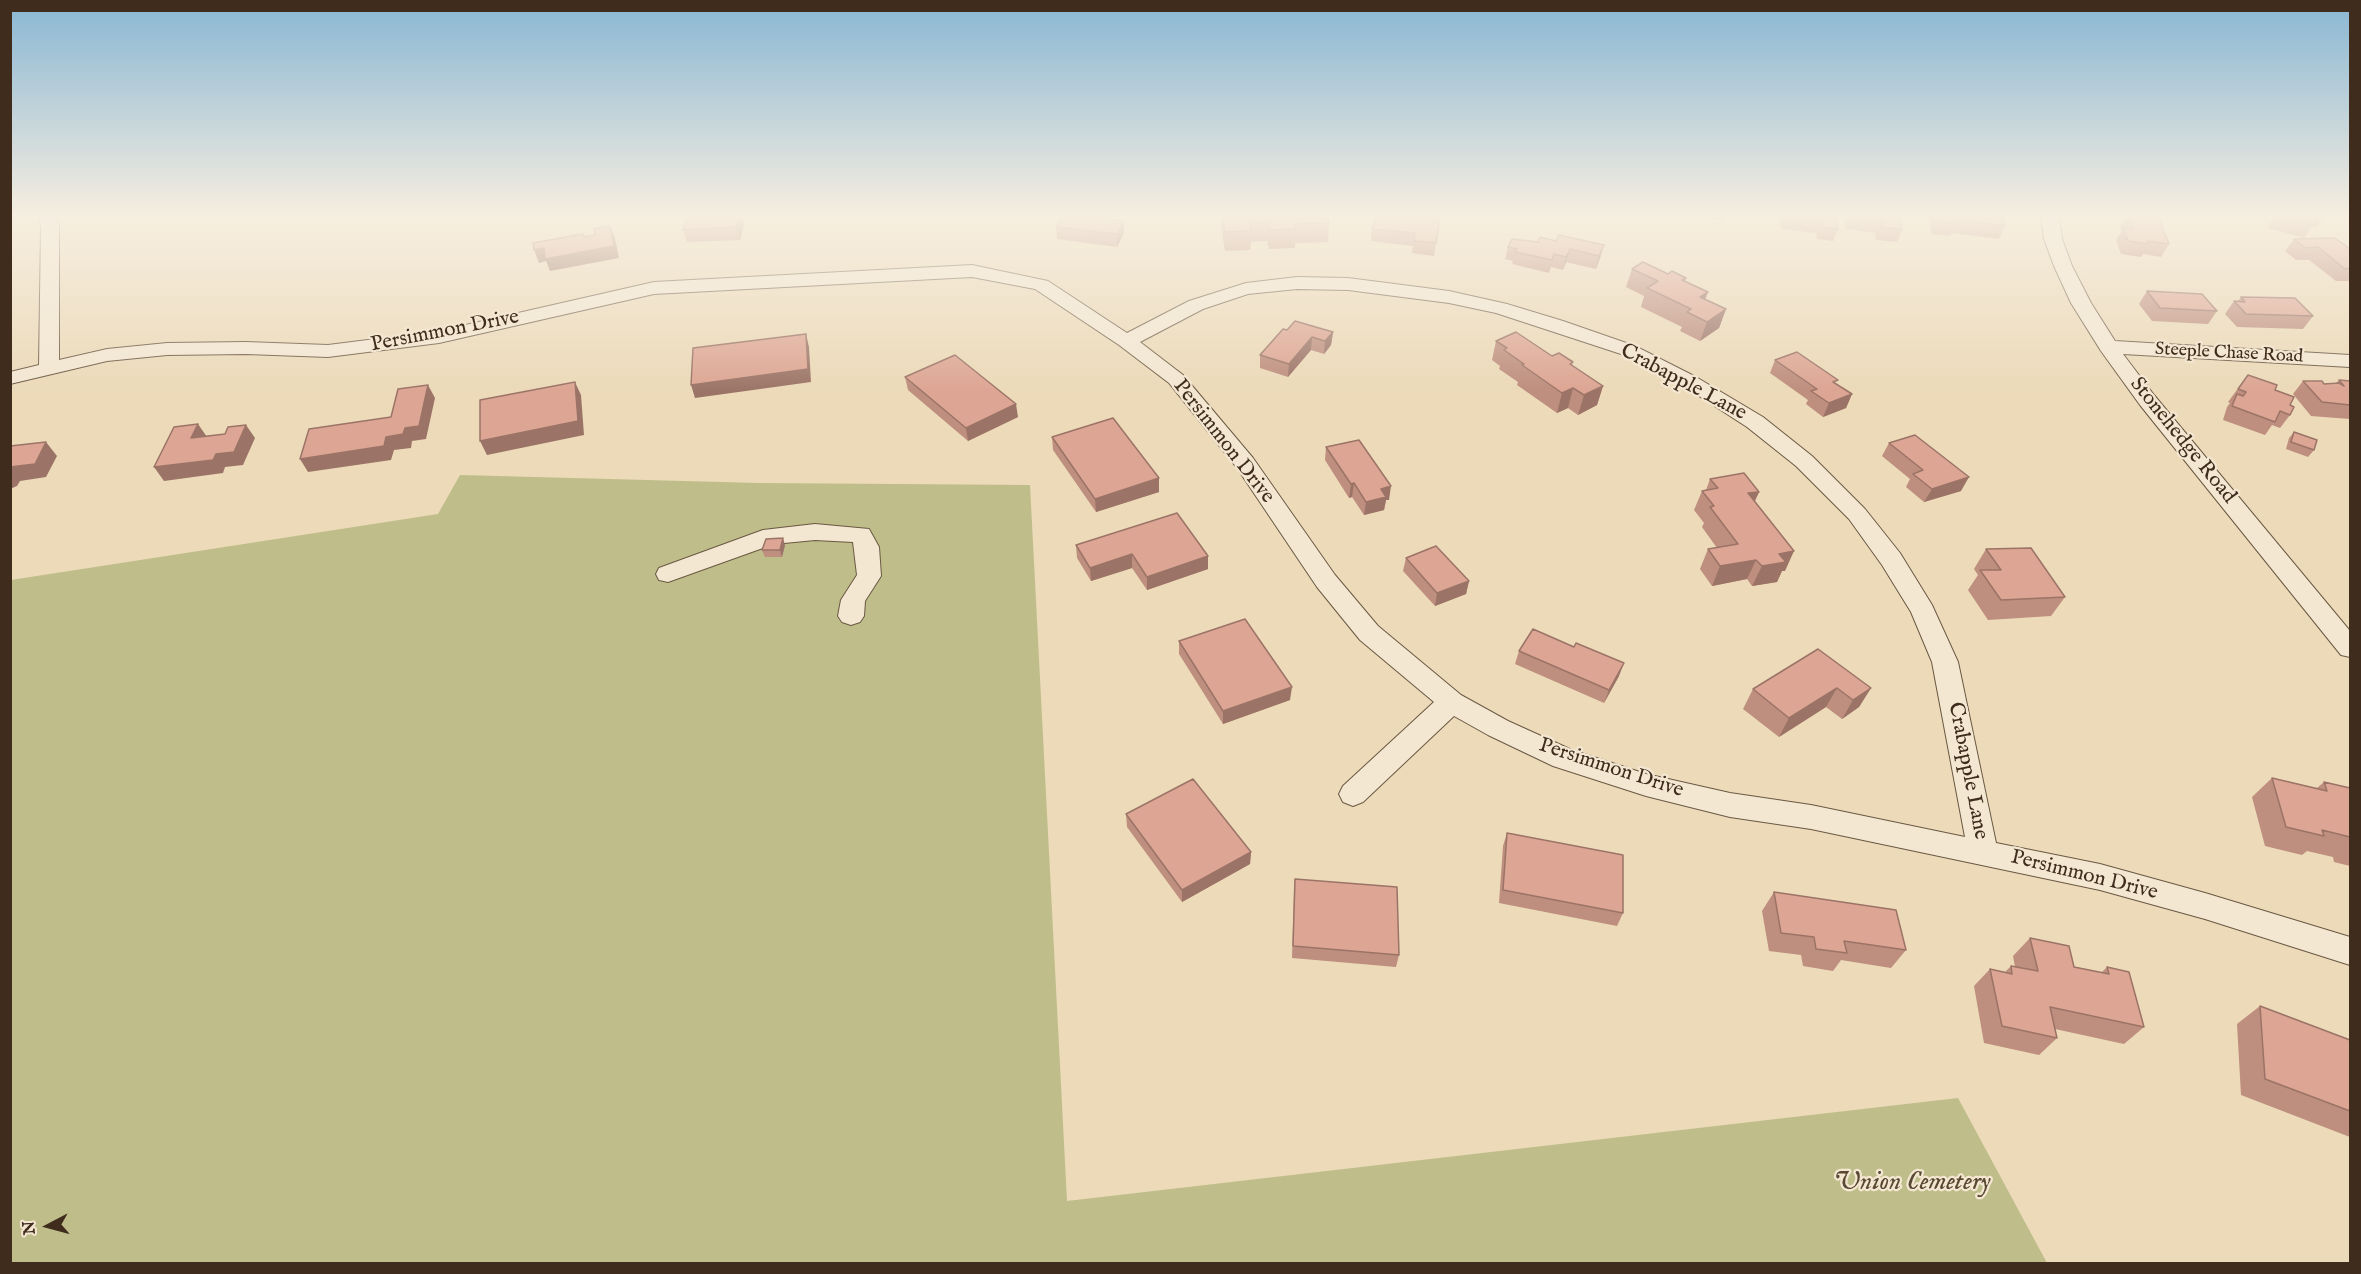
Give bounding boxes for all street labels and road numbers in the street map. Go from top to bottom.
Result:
street label: Persimmon Drive [369,305,521,359]
street label: Crabapple Lane [1616,339,1750,427]
street label: Steeple Chase Road [2155,339,2303,369]
street label: Stonehedge Road [2123,373,2241,509]
street label: Persimmon Drive [1167,375,1279,509]
street label: Crabapple Lane [1941,700,1993,842]
street label: Persimmon Drive [1536,734,1686,804]
street label: Persimmon Drive [2008,846,2160,906]

